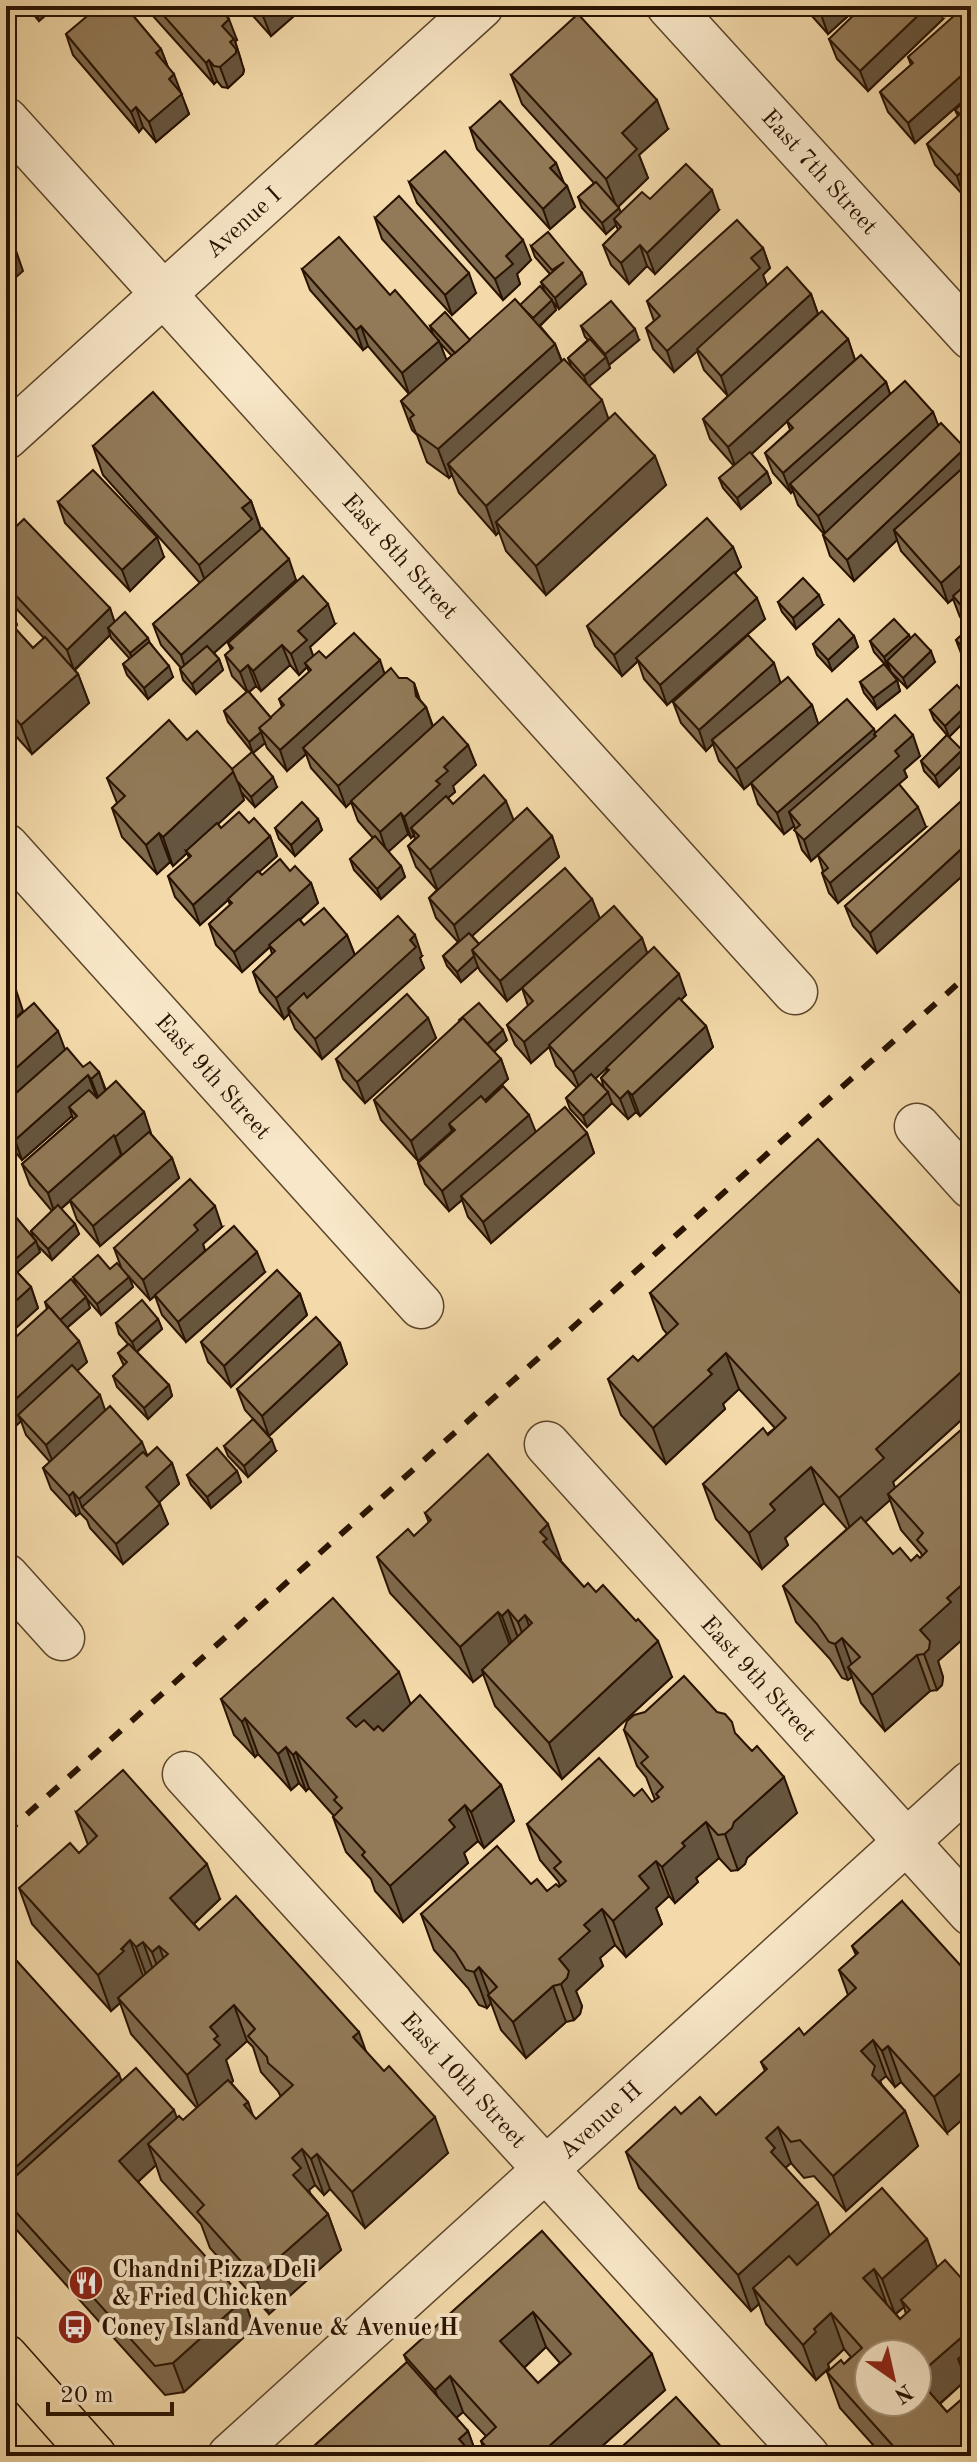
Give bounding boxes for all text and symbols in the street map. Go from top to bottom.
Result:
street label: East 7th Street [756,106,881,240]
street label: Avenue I [202,183,287,263]
street label: East 8th Street [337,490,462,625]
street label: East 9th Street [150,1010,275,1145]
street label: East 9th Street [695,1612,820,1747]
street label: East 10th Street [395,2009,530,2153]
street label: Avenue H [556,2078,647,2164]
place label: Chandni Pizza Deli & Fried Chicken [112,2259,317,2311]
restaurant icon: Chandni Pizza Deli & Fried Chicken [67,2264,105,2302]
bus stop icon: Coney Island Avenue & Avenue H [56,2308,94,2346]
place label: Coney Island Avenue & Avenue H [101,2317,458,2341]
north arrow [853,2338,933,2418]
scale bar [48,2366,172,2416]
text: N [890,2379,916,2407]
text: 20 m [60,2384,114,2408]

